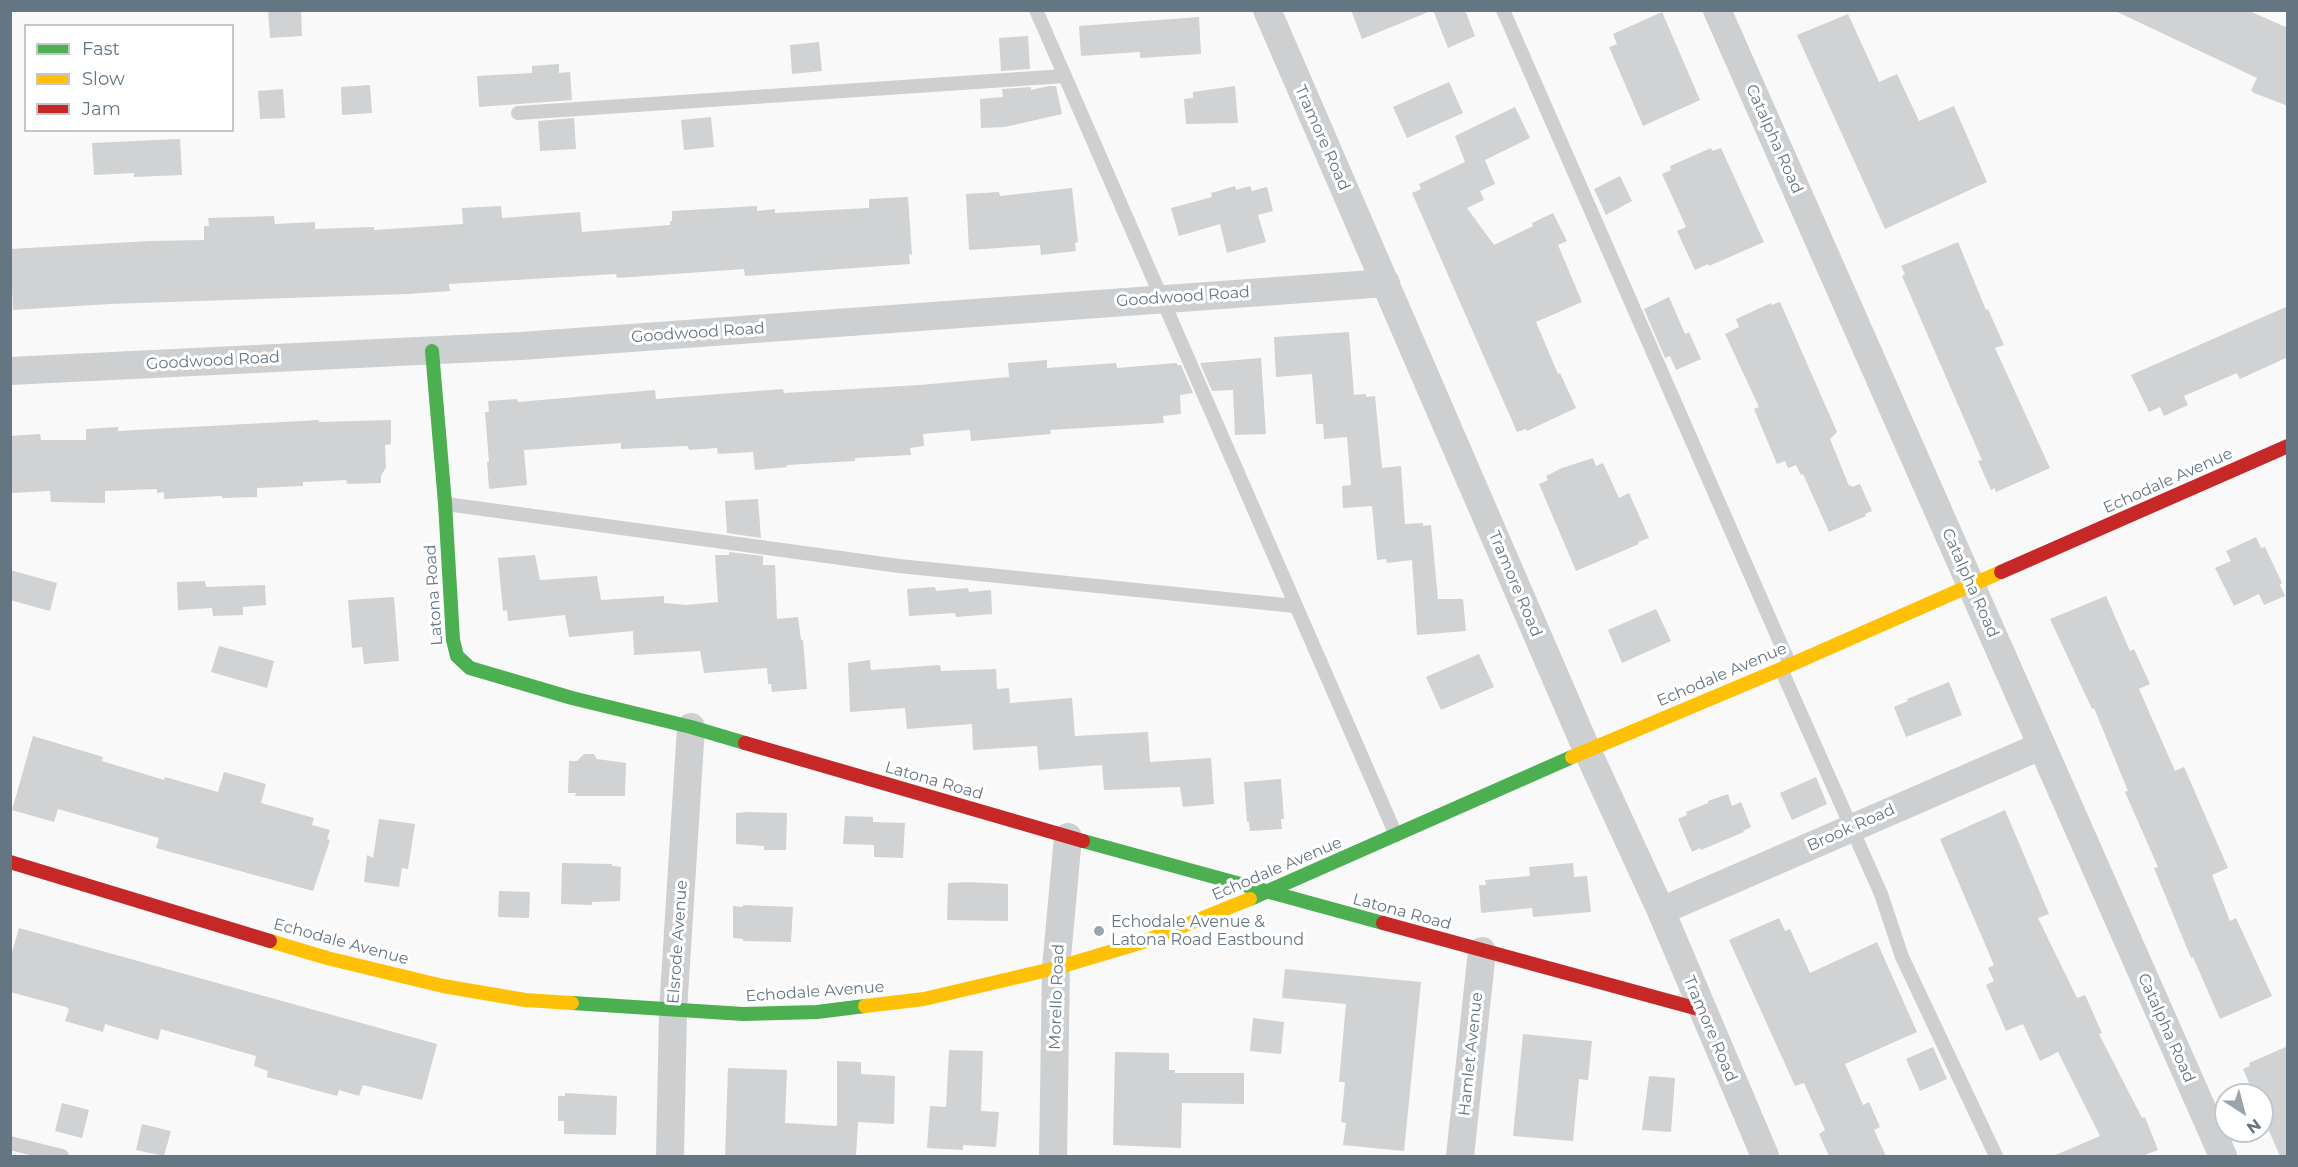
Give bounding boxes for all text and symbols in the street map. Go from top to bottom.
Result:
legend [24,24,234,132]
text: Fast [82,38,120,60]
text: Slow [82,68,125,90]
street label: Catalpha Road [1741,81,1807,197]
street label: Tramore Road [1290,82,1354,194]
text: Jam [82,98,121,120]
street label: Goodwood Road [1115,283,1251,311]
street label: Goodwood Road [630,319,766,347]
street label: Goodwood Road [146,348,280,374]
street label: Echodale Avenue [2101,444,2235,518]
street label: Catalpha Road [1937,525,2003,641]
street label: Tramore Road [1484,528,1546,640]
street label: Latona Road [421,544,447,646]
street label: Echodale Avenue [1654,639,1790,711]
street label: Latona Road [883,758,985,804]
street label: Brook Road [1804,800,1898,856]
street label: Echodale Avenue [1209,833,1345,905]
street label: Elsrode Avenue [664,879,692,1005]
street label: Latona Road [1351,890,1453,934]
place label: Echodale Avenue & Latona Road Eastbound [1111,912,1304,950]
street label: Echodale Avenue [271,915,411,969]
marker: Echodale Avenue & Latona Road Eastbound [1092,924,1106,938]
street label: Morello Road [1046,944,1068,1050]
street label: Catalpha Road [2133,970,2199,1086]
street label: Tramore Road [1679,973,1741,1085]
street label: Echodale Avenue [745,978,885,1006]
street label: Hamlet Avenue [1455,991,1487,1117]
north arrow [2214,1083,2274,1143]
text: N [2243,1115,2265,1138]

